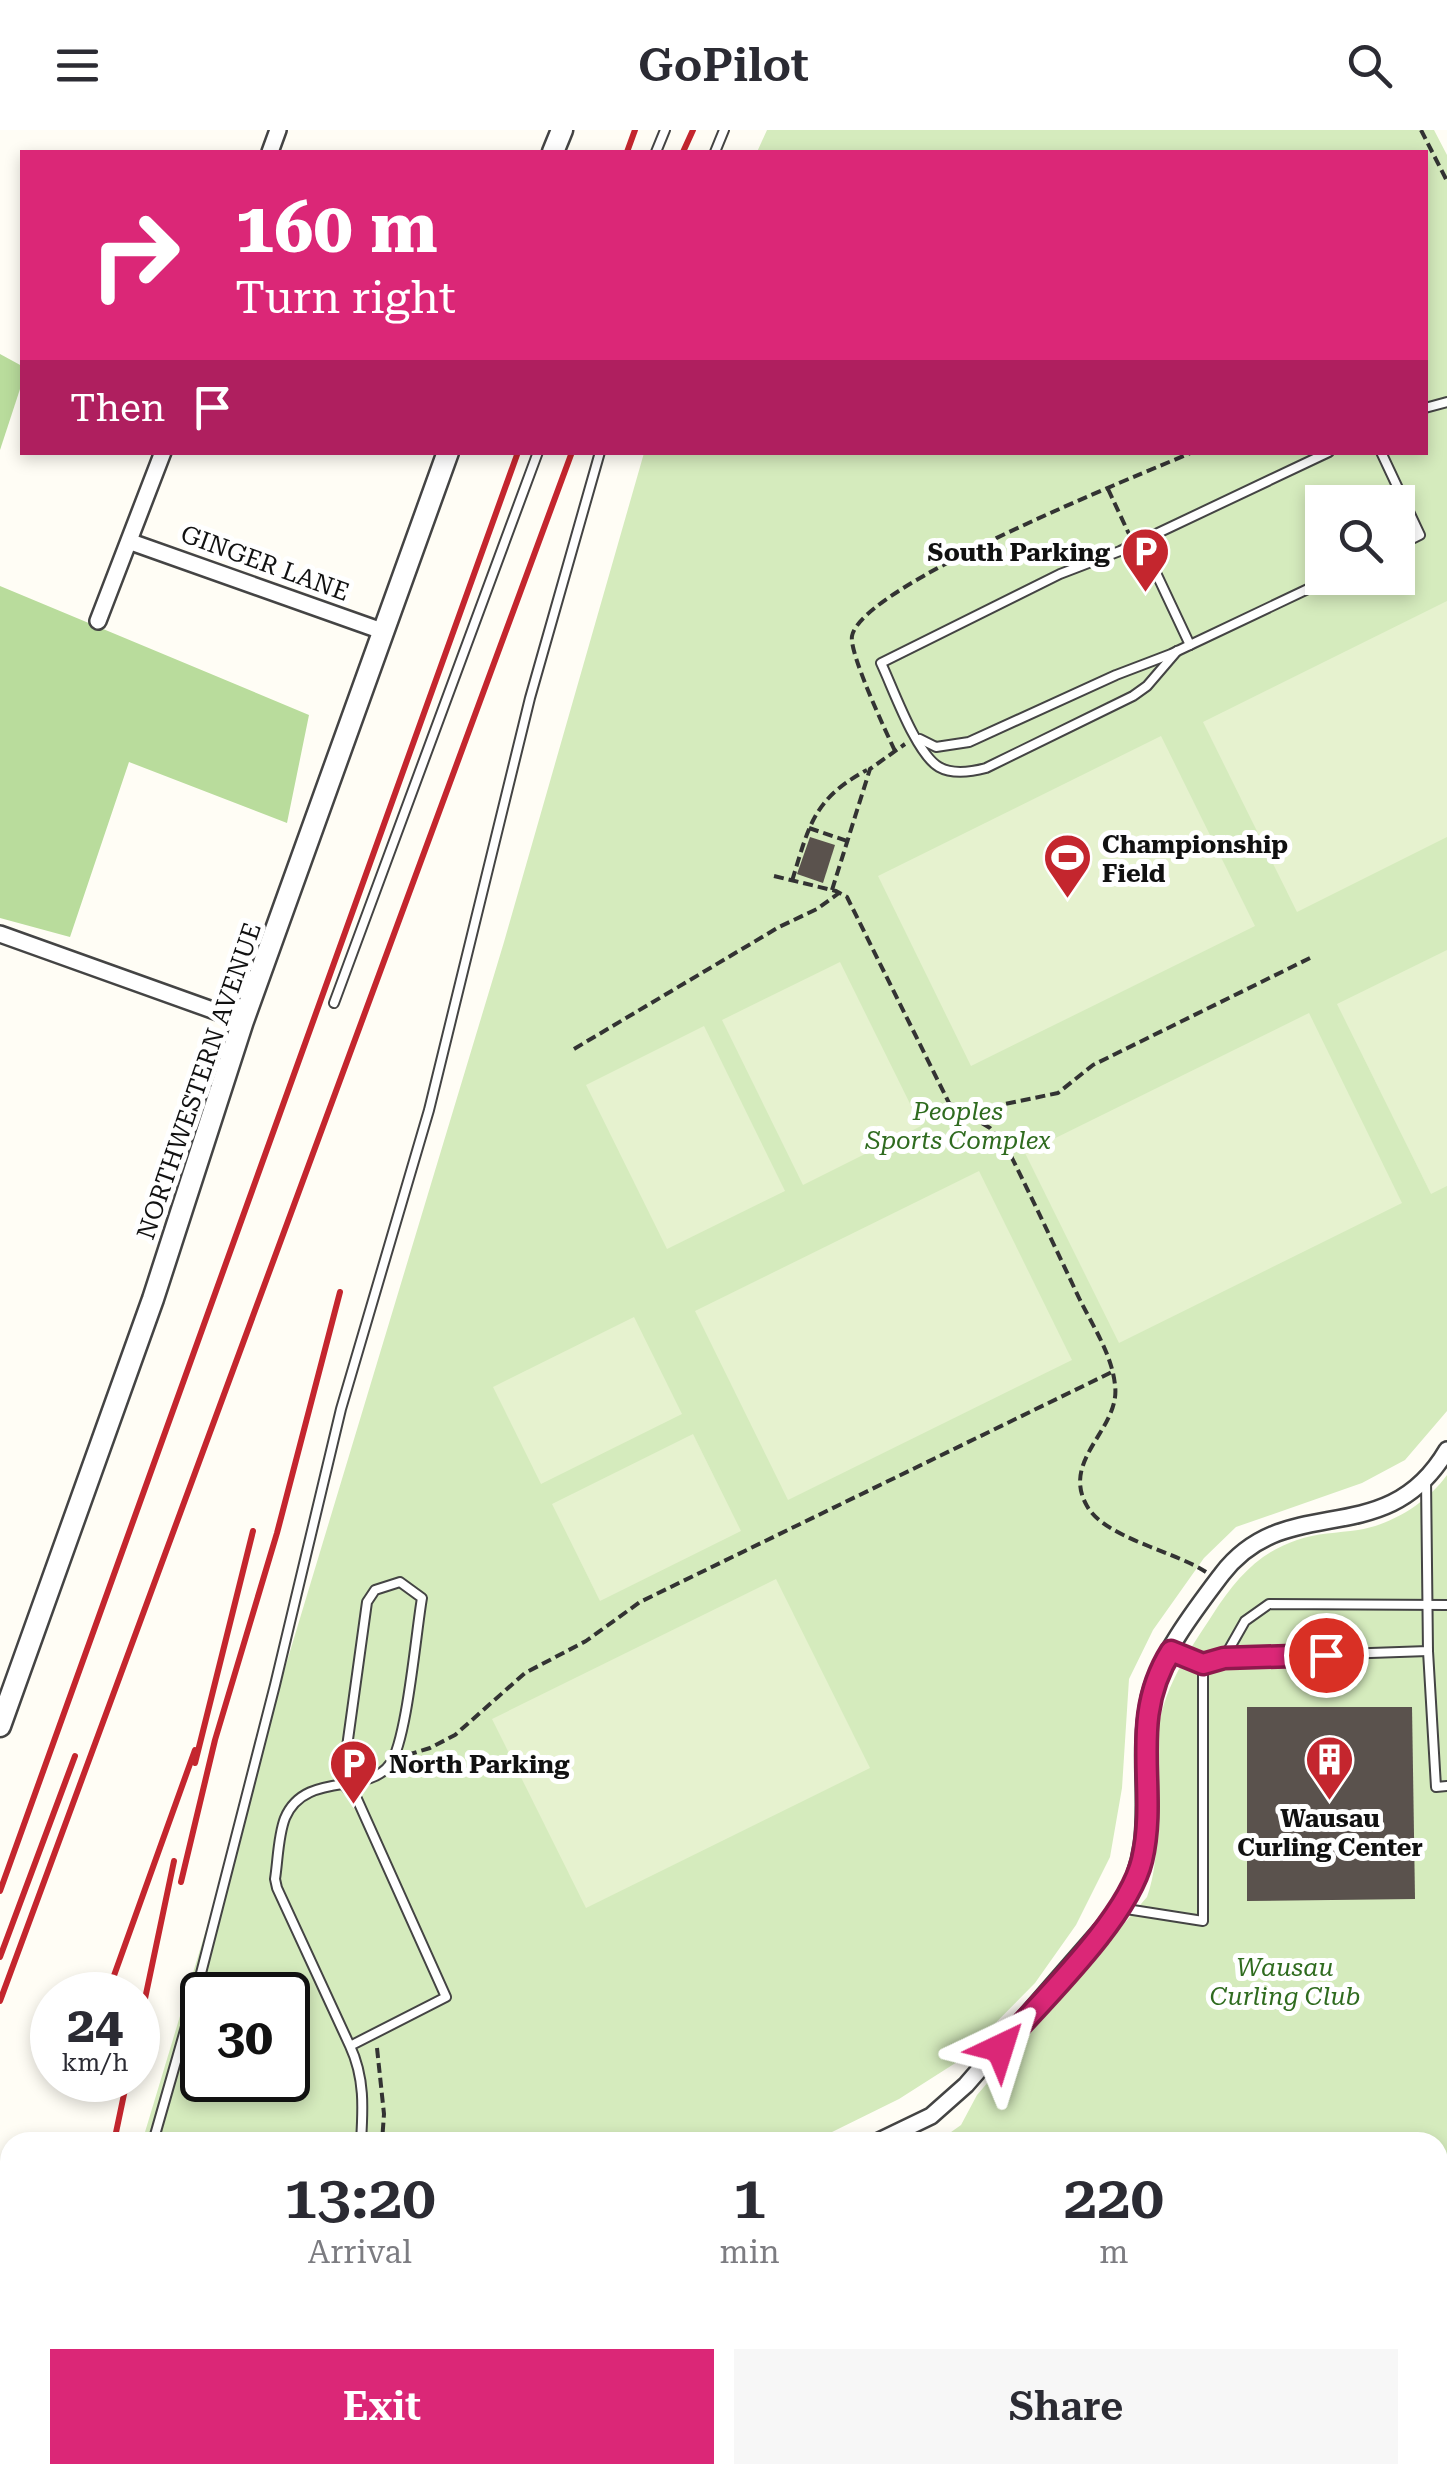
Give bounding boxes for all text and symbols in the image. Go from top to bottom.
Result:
icon: menu [50,38,105,93]
icon: search [1342,38,1397,93]
text: GoPilot [638,39,809,92]
text: 160 m [235,187,438,269]
icon: right [70,190,200,320]
text: Turn right [235,271,456,324]
icon: arrive [185,380,240,435]
text: Then [70,386,165,430]
map controls [1305,485,1415,595]
button: search [1305,485,1415,595]
street label: GINGER LANE [177,519,353,607]
parking icon: South Parking [1119,526,1171,594]
place label: South Parking [927,538,1111,567]
place label: Championship Field [1102,830,1288,888]
sports icon: Championship Field [1041,832,1093,900]
street label: NORTHWESTERN AVENUE [131,919,267,1243]
park label: Peoples Sports Complex [864,1097,1051,1155]
pin [1284,1613,1369,1698]
icon: arrive [1299,1628,1354,1683]
building icon: Wausau Curling Center [1304,1734,1356,1802]
parking icon: North Parking [328,1738,380,1806]
place label: North Parking [389,1750,570,1779]
place label: Wausau Curling Center [1237,1804,1423,1862]
park label: Wausau Curling Club [1210,1953,1360,2011]
speed limit sign: 30 [180,1972,310,2102]
text: 24 [67,1996,123,2054]
position arrow [948,1996,1052,2100]
text: km/h [62,2048,128,2077]
text: 13:20 [284,2162,436,2233]
text: 1 [733,2162,766,2233]
text: 220 [1063,2162,1164,2233]
text: Arrival [308,2233,412,2271]
text: min [720,2233,780,2271]
text: m [1099,2233,1128,2271]
button: Exit [50,2349,714,2464]
button: Share [734,2349,1398,2464]

